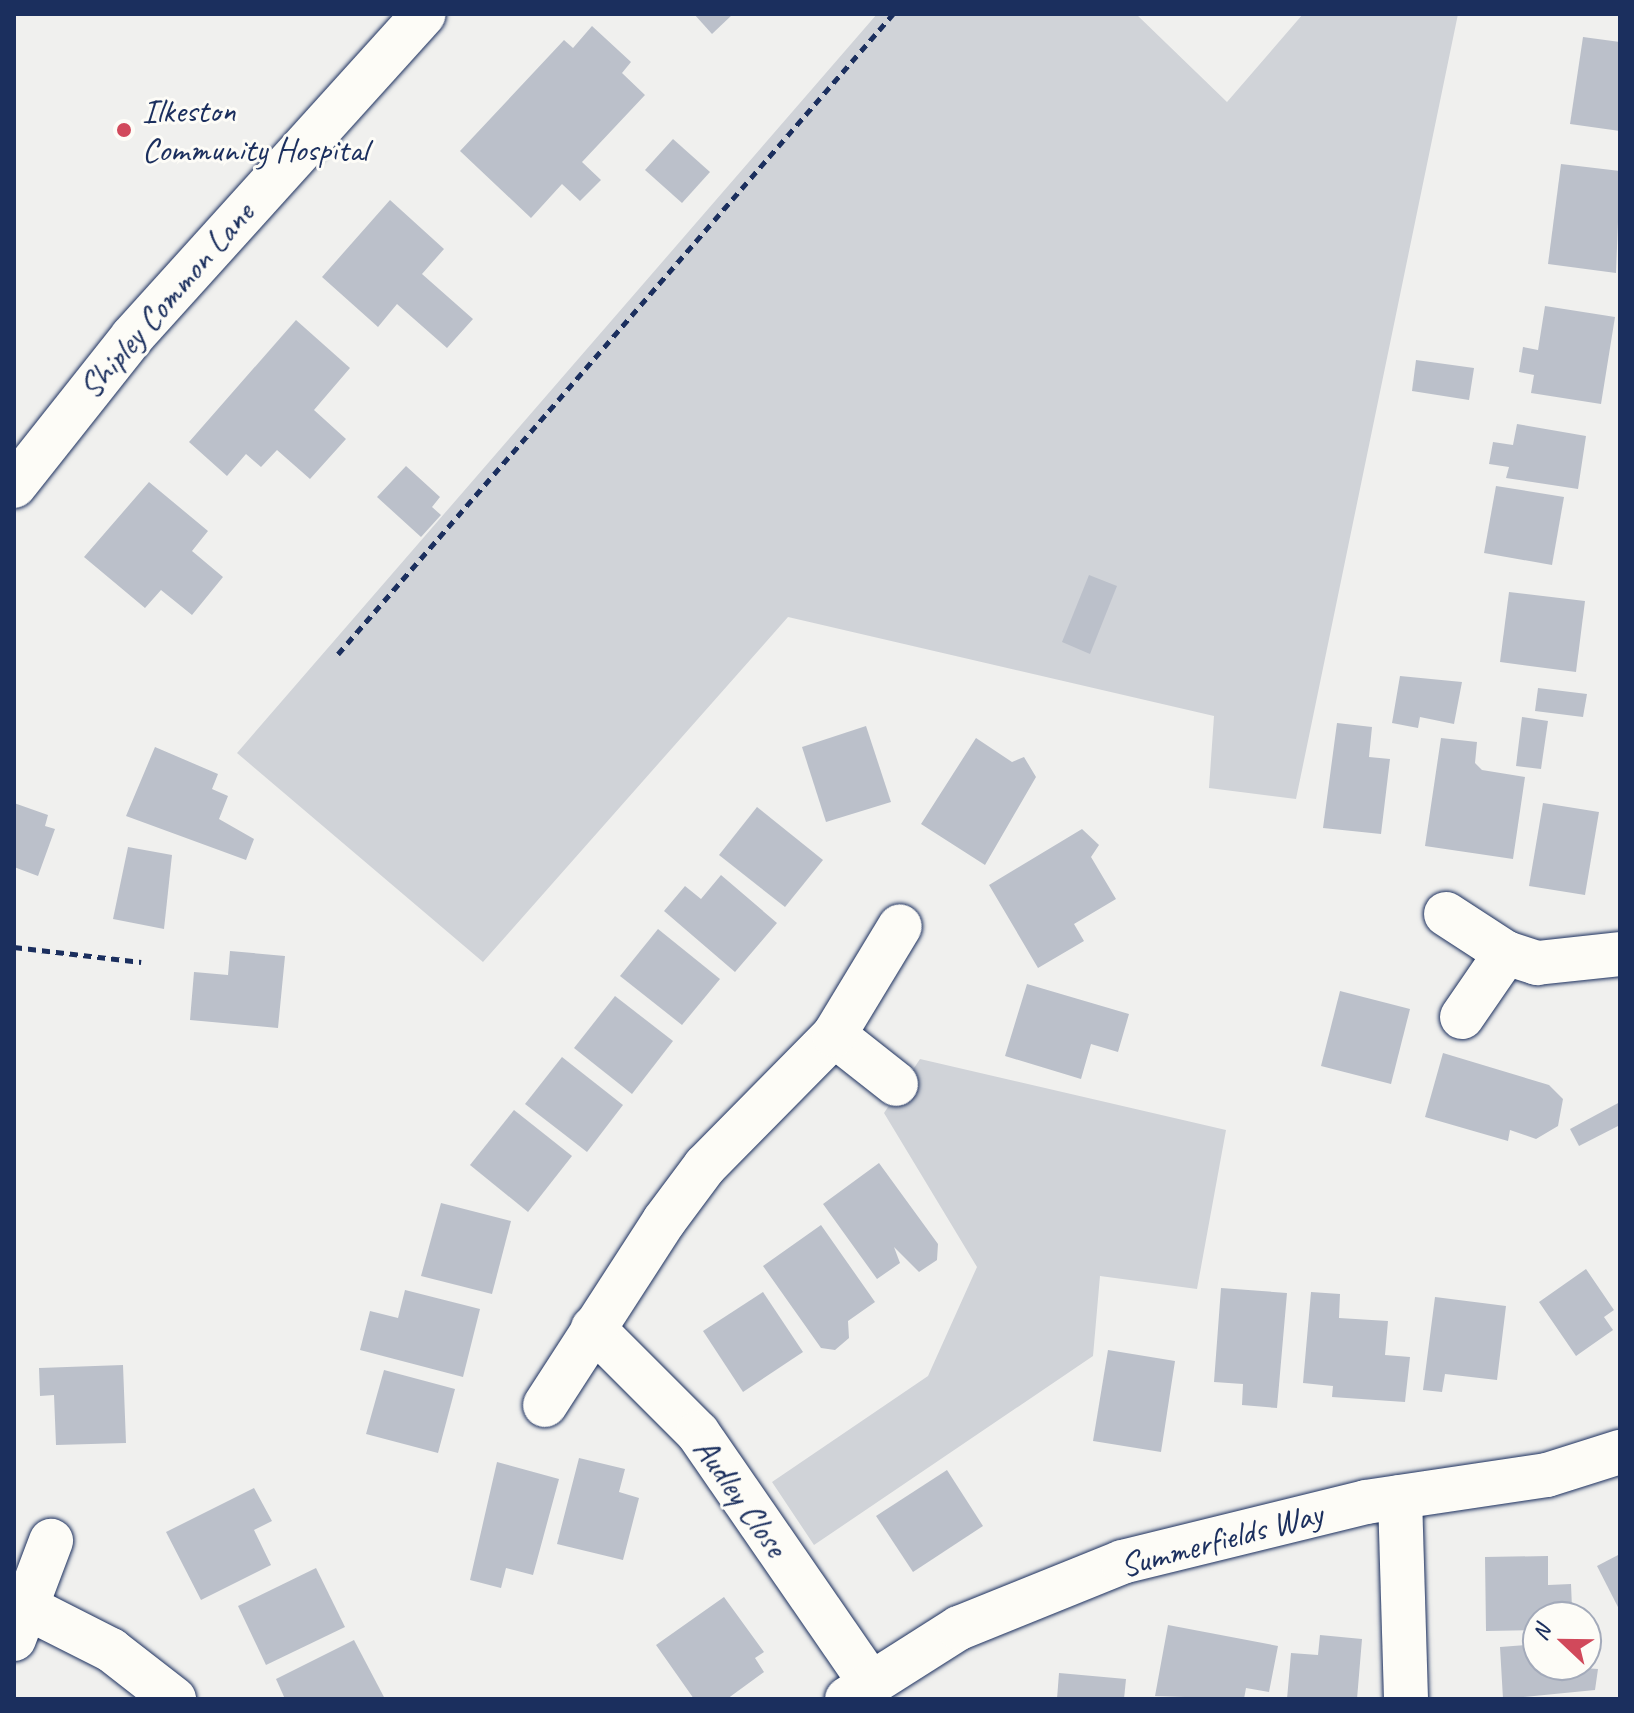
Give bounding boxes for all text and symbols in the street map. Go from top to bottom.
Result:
place label: Ilkeston Community Hospital [142,90,368,170]
marker: Ilkeston Community Hospital [113,119,135,141]
street label: Shipley Common Lane [69,193,263,407]
street label: Audley Close [685,1430,797,1564]
street label: Summerfields Way [1116,1492,1326,1586]
north arrow [1522,1601,1602,1681]
text: N [1526,1621,1557,1644]

